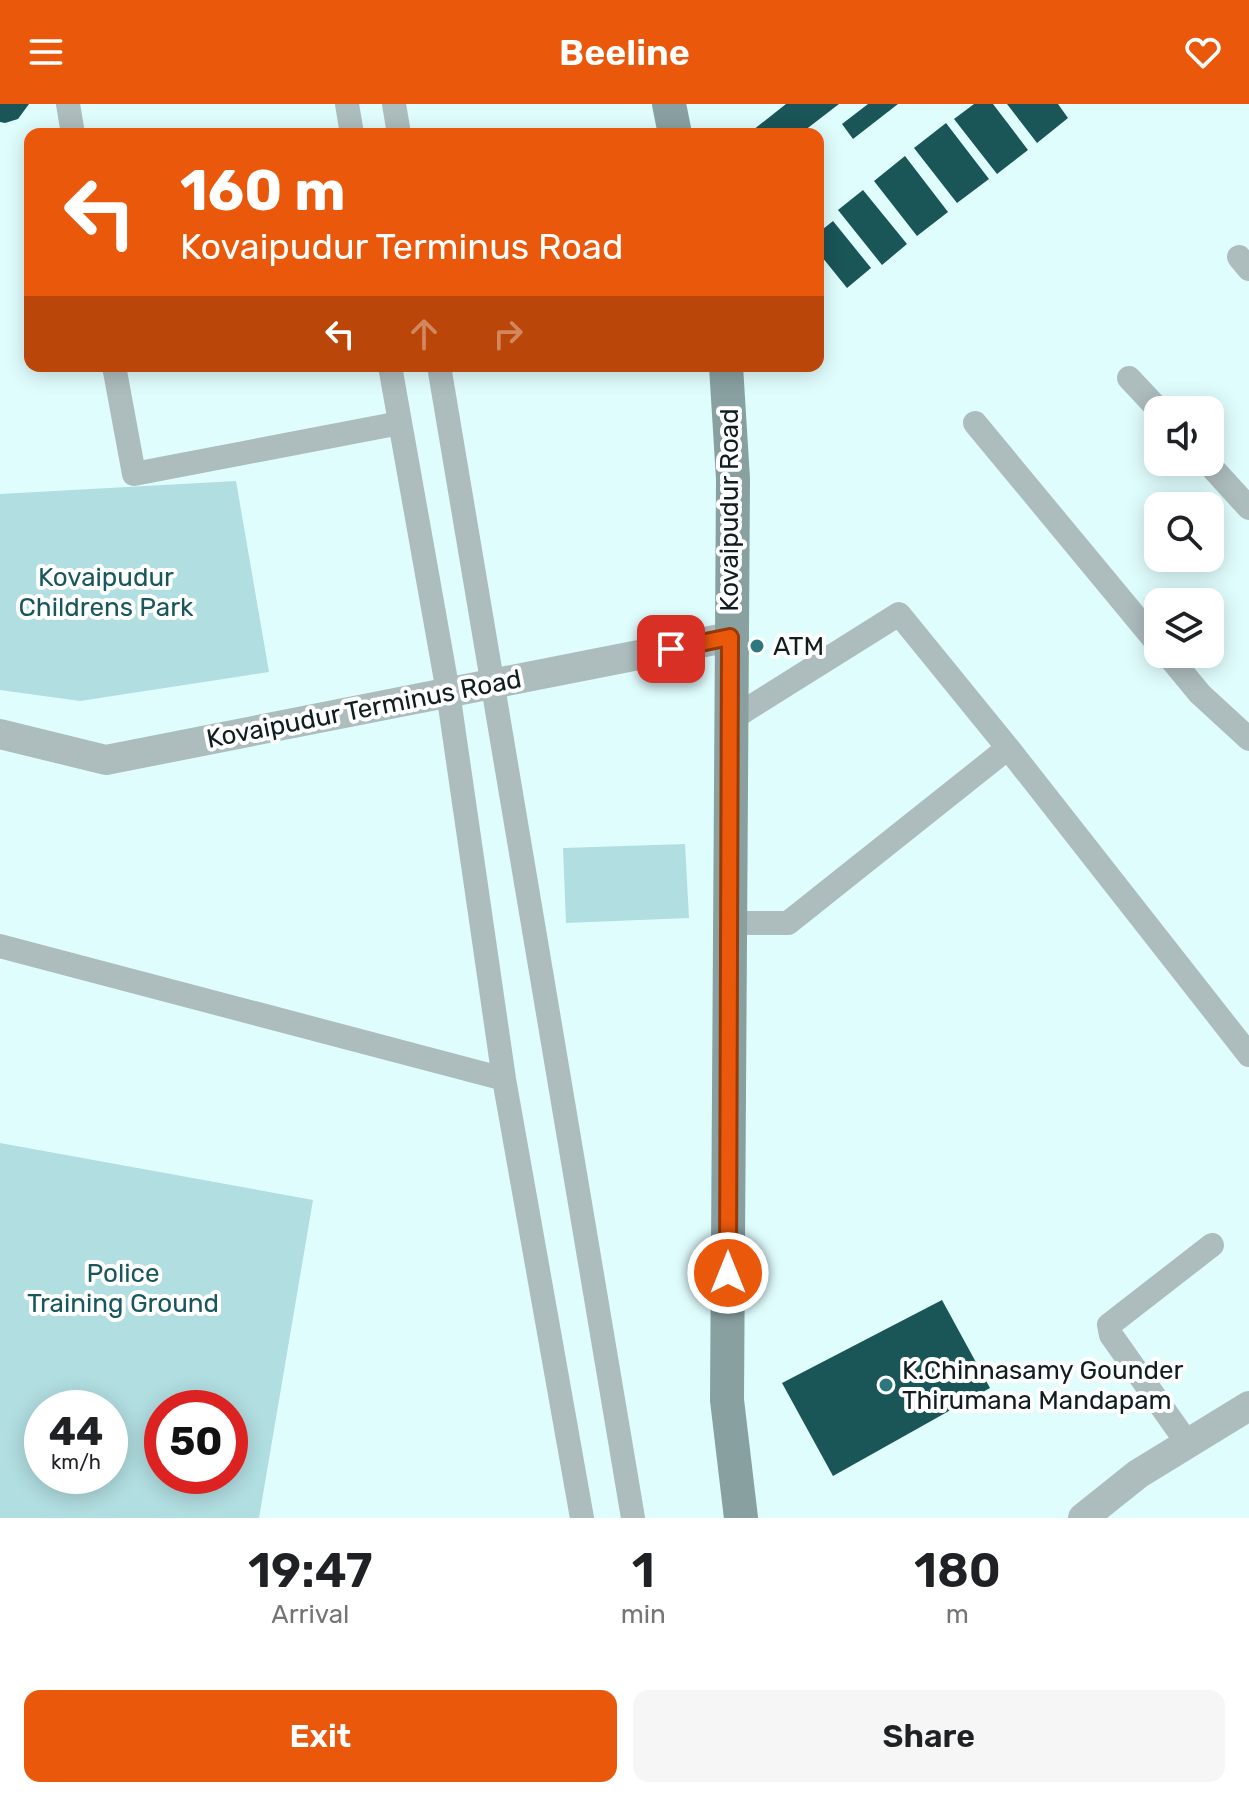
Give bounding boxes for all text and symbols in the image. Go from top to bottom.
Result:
icon: menu [24,30,68,74]
icon: heart [1181,30,1225,74]
text: Beeline [559,31,690,74]
text: 160 m [180,158,346,224]
icon: left [48,160,152,264]
text: Kovaipudur Terminus Road [180,225,623,268]
icon: left [318,312,362,356]
icon: ahead [402,312,446,356]
icon: right [486,312,530,356]
map controls [1144,396,1224,668]
button: sound [1144,396,1224,476]
street label: Kovaipudur Road [714,408,745,612]
button: search [1144,492,1224,572]
park label: Kovaipudur Childrens Park [19,562,194,623]
button: layers [1144,588,1224,668]
pin [637,615,705,683]
icon: arrive [649,627,693,671]
place label: ATM [773,631,824,662]
marker: ATM [748,637,766,655]
street label: Kovaipudur Terminus Road [204,663,524,755]
position arrow [686,1231,770,1315]
park label: Police Training Ground [27,1258,219,1319]
place label: K.Chinnasamy Gounder Thirumana Mandapam [902,1355,1183,1416]
marker: K.Chinnasamy Gounder Thirumana Mandapam [877,1376,895,1394]
speed limit sign: 50 [144,1390,248,1494]
text: 44 [49,1408,103,1455]
text: km/h [51,1450,101,1474]
text: 19:47 [248,1542,373,1599]
text: 1 [632,1542,655,1599]
text: 180 [914,1542,1001,1599]
text: Arrival [271,1599,349,1630]
text: min [621,1599,666,1630]
text: m [946,1599,969,1630]
button: Exit [24,1690,617,1782]
button: Share [633,1690,1225,1782]

